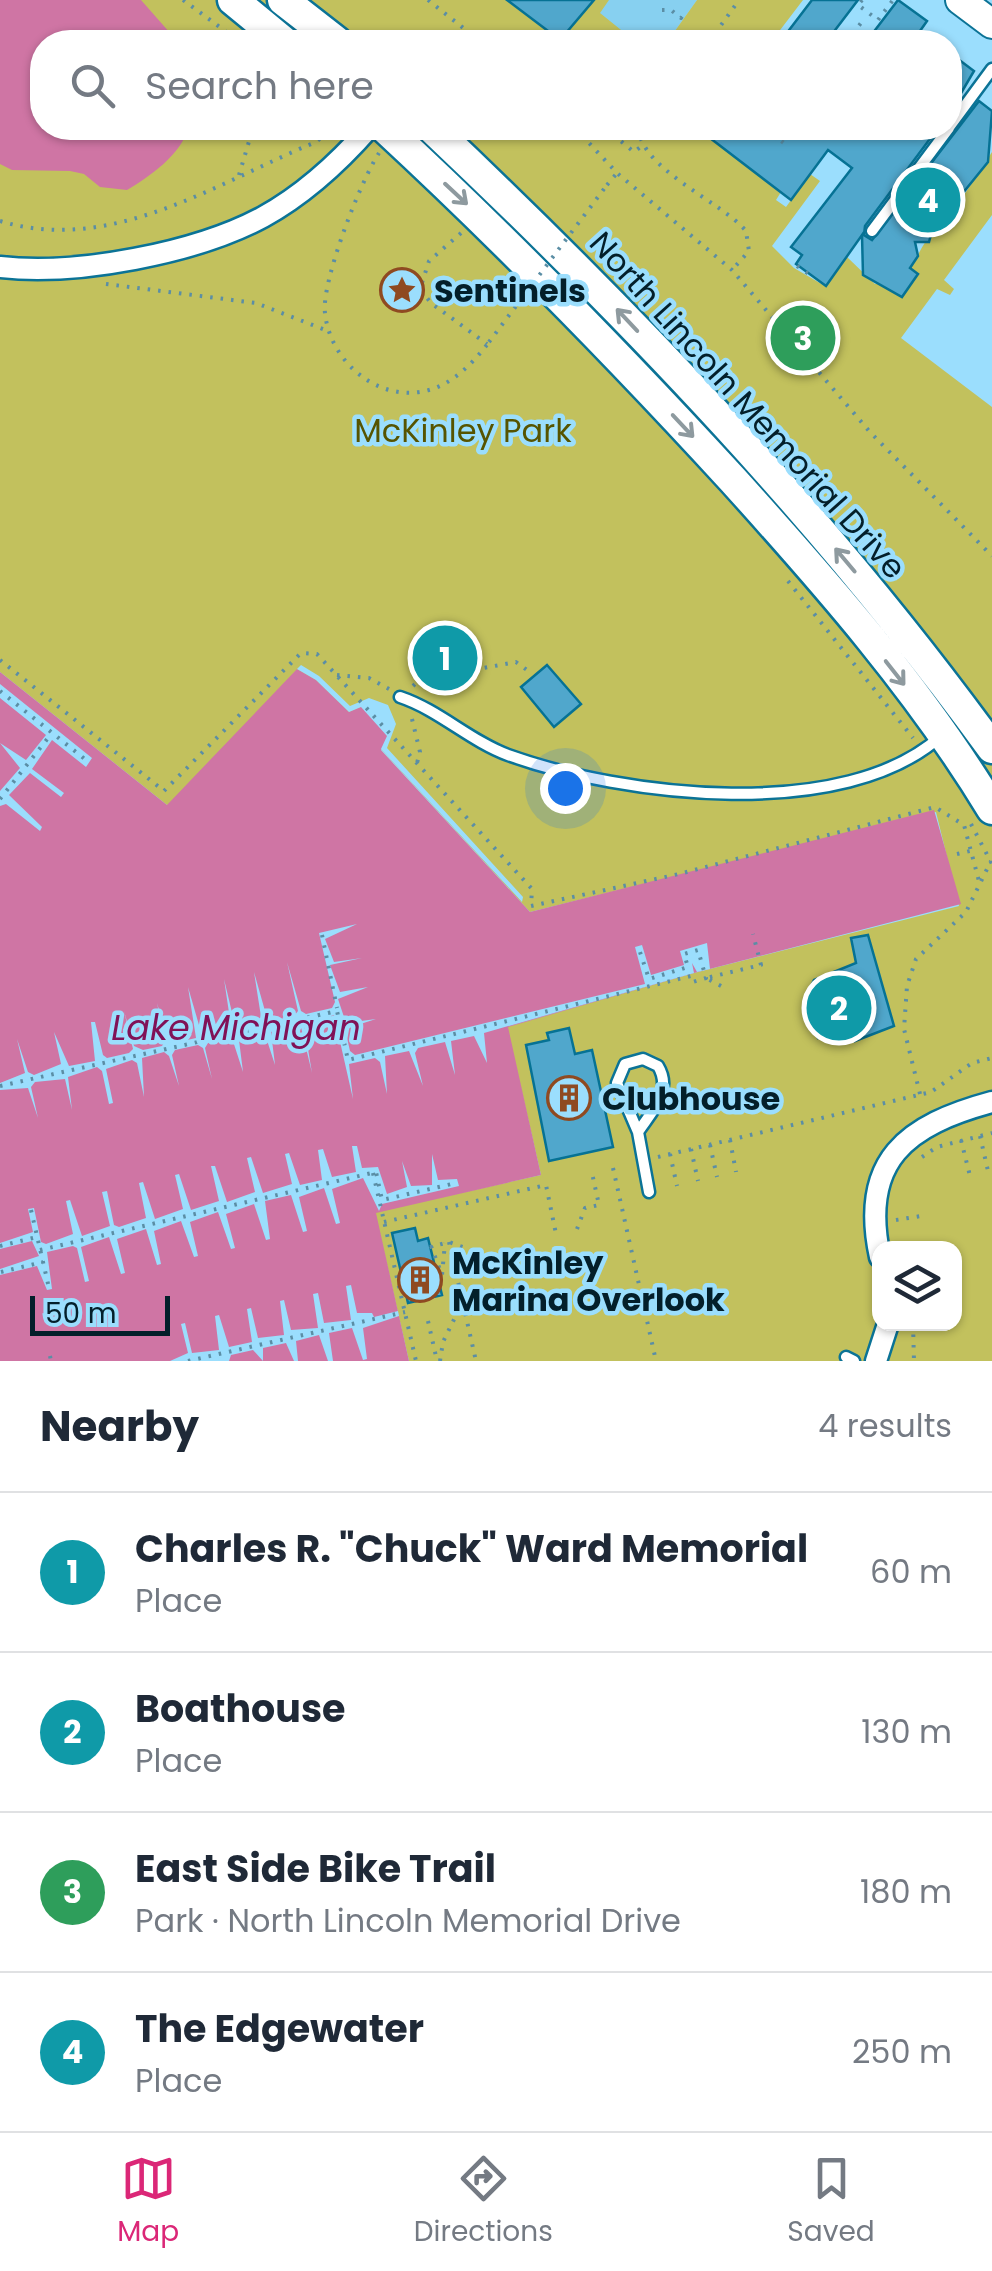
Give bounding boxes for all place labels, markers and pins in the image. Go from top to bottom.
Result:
pin: 4 [896,162,960,238]
place icon: Sentinels [379,267,425,313]
place label: Sentinels [434,268,586,313]
pin: 3 [770,300,836,376]
pin: 1 [412,620,478,696]
pin: 2 [806,970,872,1046]
building icon: Clubhouse [546,1075,592,1121]
place label: Clubhouse [602,1076,780,1121]
place label: McKinley Marina Overlook [452,1240,725,1322]
building icon: McKinley Marina Overlook [397,1257,443,1303]

